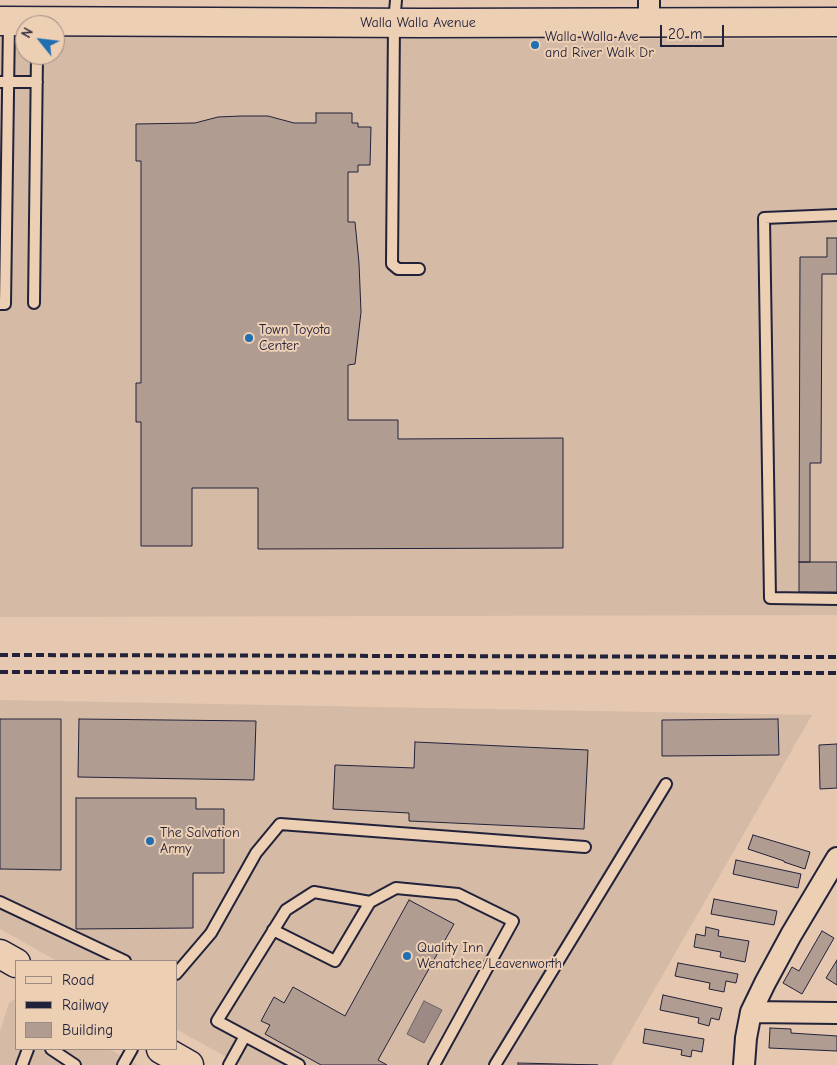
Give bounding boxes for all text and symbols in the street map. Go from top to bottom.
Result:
north arrow [15,15,65,65]
street label: Walla Walla Avenue [360,15,476,31]
scale bar [662,15,726,47]
text: N [18,25,37,41]
text: 20 m [668,25,702,43]
place label: Walla Walla Ave and River Walk Dr [545,29,654,62]
marker: Walla Walla Ave and River Walk Dr [529,39,541,51]
place label: Town Toyota Center [259,322,331,354]
marker: Town Toyota Center [243,332,255,344]
place label: The Salvation Army [160,825,240,858]
marker: The Salvation Army [144,835,156,847]
place label: Quality Inn Wenatchee/Leavenworth [417,940,562,972]
marker: Quality Inn Wenatchee/Leavenworth [401,950,413,962]
legend [15,960,178,1050]
text: Road [62,971,94,989]
text: Railway [62,996,108,1014]
text: Building [62,1021,113,1039]

